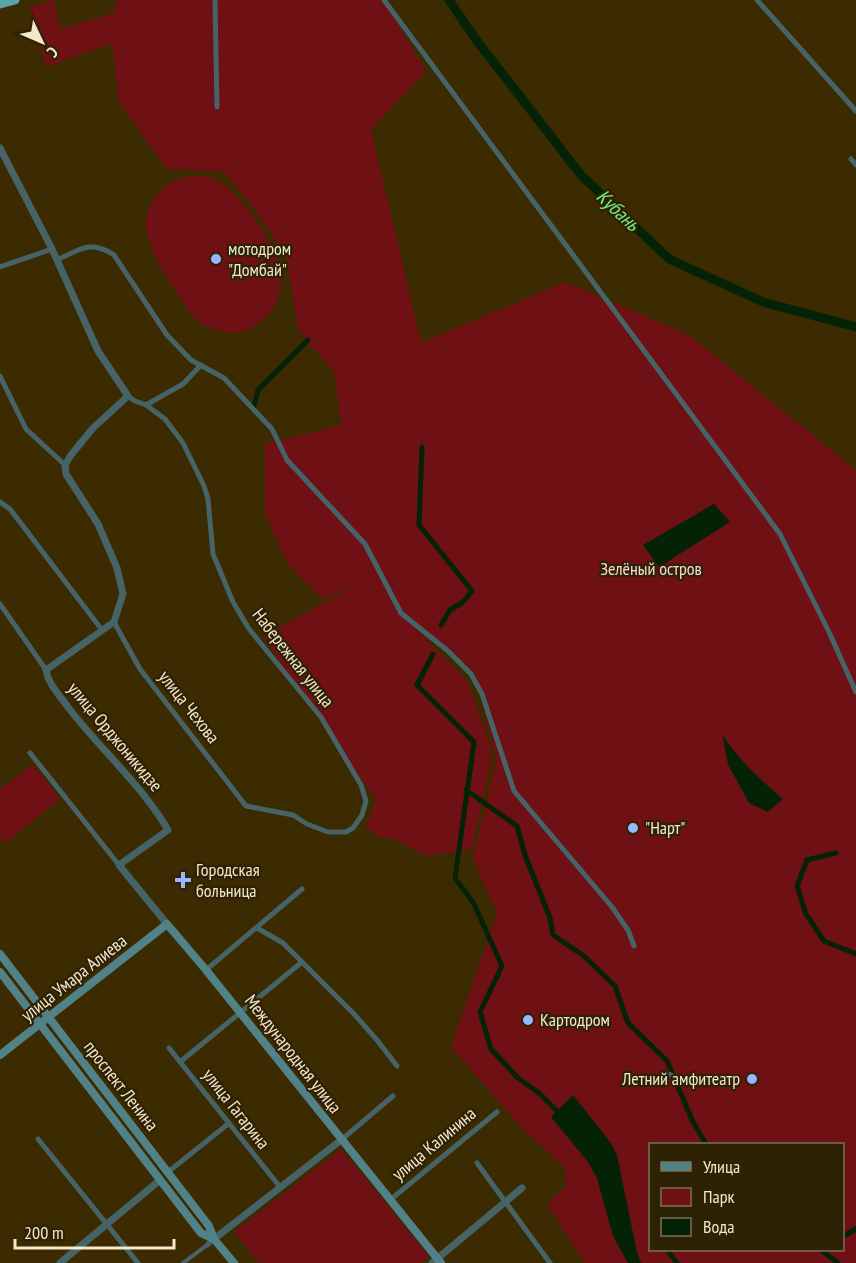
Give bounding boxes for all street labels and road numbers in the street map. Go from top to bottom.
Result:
street label: Набережная улица [248,604,339,712]
street label: улица Чехова [154,666,225,748]
street label: улица Орджоникидзе [63,677,168,796]
street label: улица Умара Алиева [16,929,131,1026]
street label: Международная улица [240,990,347,1118]
street label: проспект Ленина [79,1036,164,1135]
street label: улица Гагарина [198,1064,275,1154]
street label: улица Калинина [387,1102,480,1185]

